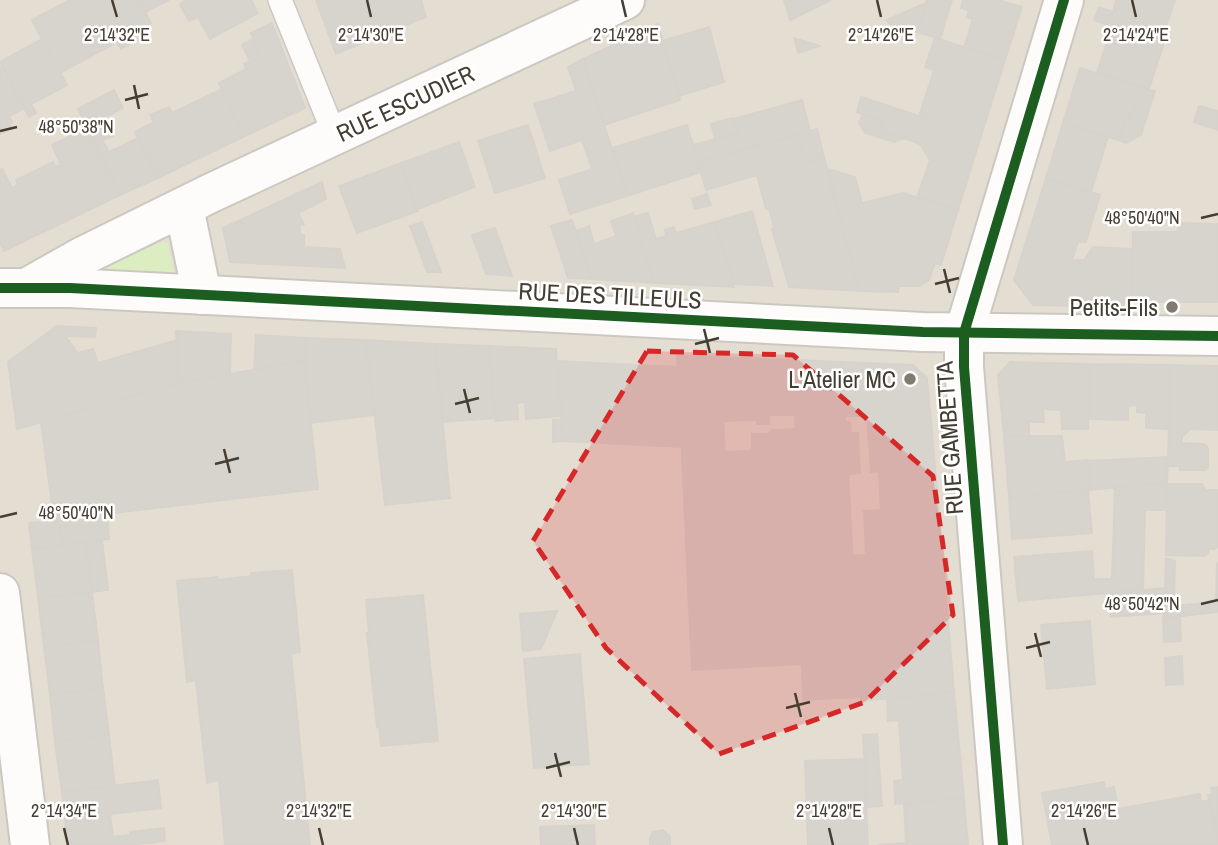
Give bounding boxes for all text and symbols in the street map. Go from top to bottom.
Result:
text: 2°14'32"E [84,22,150,47]
text: 2°14'30"E [338,22,404,47]
text: 2°14'28"E [593,22,659,47]
text: 2°14'26"E [848,22,914,47]
text: 2°14'24"E [1103,22,1169,47]
street label: RUE ESCUDIER [331,57,479,149]
text: 48°50'38"N [38,114,114,139]
text: 48°50'40"N [1104,205,1180,230]
street label: RUE DES TILLEULS [518,274,702,316]
place label: Petits-Fils [1069,291,1158,323]
marker: Petits-Fils [1164,299,1180,315]
street label: RUE GAMBETTA [928,359,970,516]
place label: L'Atelier MC [788,363,896,395]
marker: L'Atelier MC [902,371,918,387]
text: 48°50'40"N [38,500,114,525]
text: 48°50'42"N [1104,591,1180,616]
text: 2°14'34"E [31,798,97,823]
text: 2°14'32"E [286,798,352,823]
text: 2°14'30"E [541,798,607,823]
text: 2°14'28"E [796,798,862,823]
text: 2°14'26"E [1051,798,1117,823]

